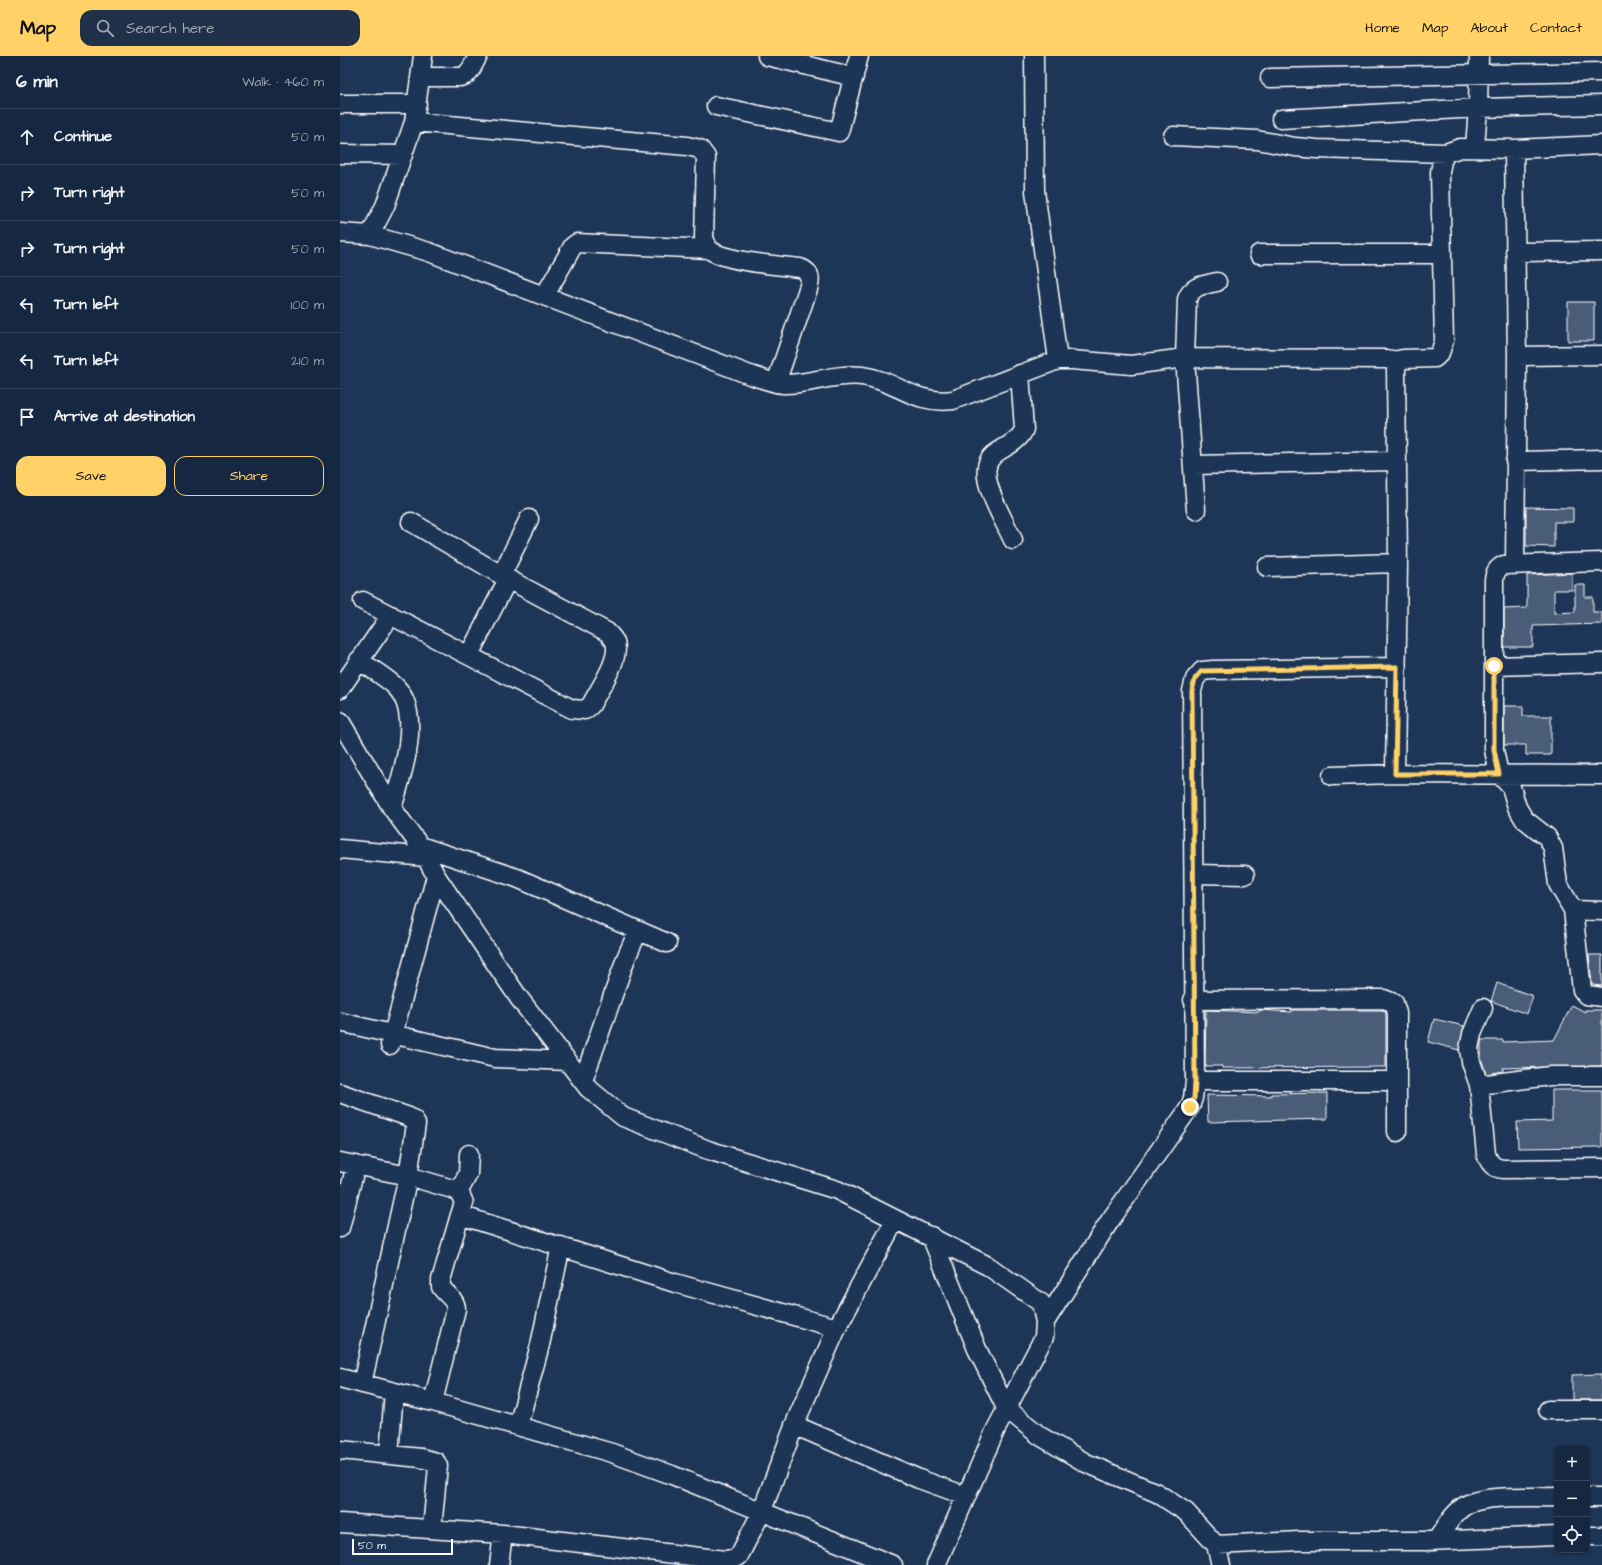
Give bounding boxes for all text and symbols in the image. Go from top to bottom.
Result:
search box [80,10,360,46]
text: Map [20,15,56,42]
icon: search [94,17,116,39]
text: Search here [126,18,215,39]
text: Home [1365,18,1400,38]
text: Map [1422,18,1448,38]
text: About [1470,18,1508,38]
text: Contact [1530,18,1582,38]
text: 6 min [16,70,58,94]
text: Walk · 460 m [242,73,324,91]
icon: ahead [16,126,38,148]
text: Continue [54,126,112,147]
text: 50 m [291,128,324,146]
icon: right [16,182,38,204]
text: Turn right [54,182,125,203]
text: 50 m [291,184,324,202]
icon: right [16,238,38,260]
text: Turn right [54,238,125,259]
text: 50 m [291,240,324,258]
icon: left [16,294,38,316]
text: Turn left [54,294,118,315]
text: 100 m [291,296,324,314]
icon: left [16,350,38,372]
text: Turn left [54,350,118,371]
text: 210 m [291,352,324,370]
icon: arrive [16,406,38,428]
text: Arrive at destination [54,406,195,427]
button: Save [16,456,166,496]
button: Share [174,456,324,496]
route start [1485,657,1503,675]
route end [1181,1098,1199,1116]
map controls [1554,1445,1590,1553]
button: + [1554,1445,1590,1481]
button: − [1554,1481,1590,1517]
button: locate [1554,1517,1590,1553]
scale bar [352,1537,453,1556]
text: 50 m [358,1538,386,1553]

